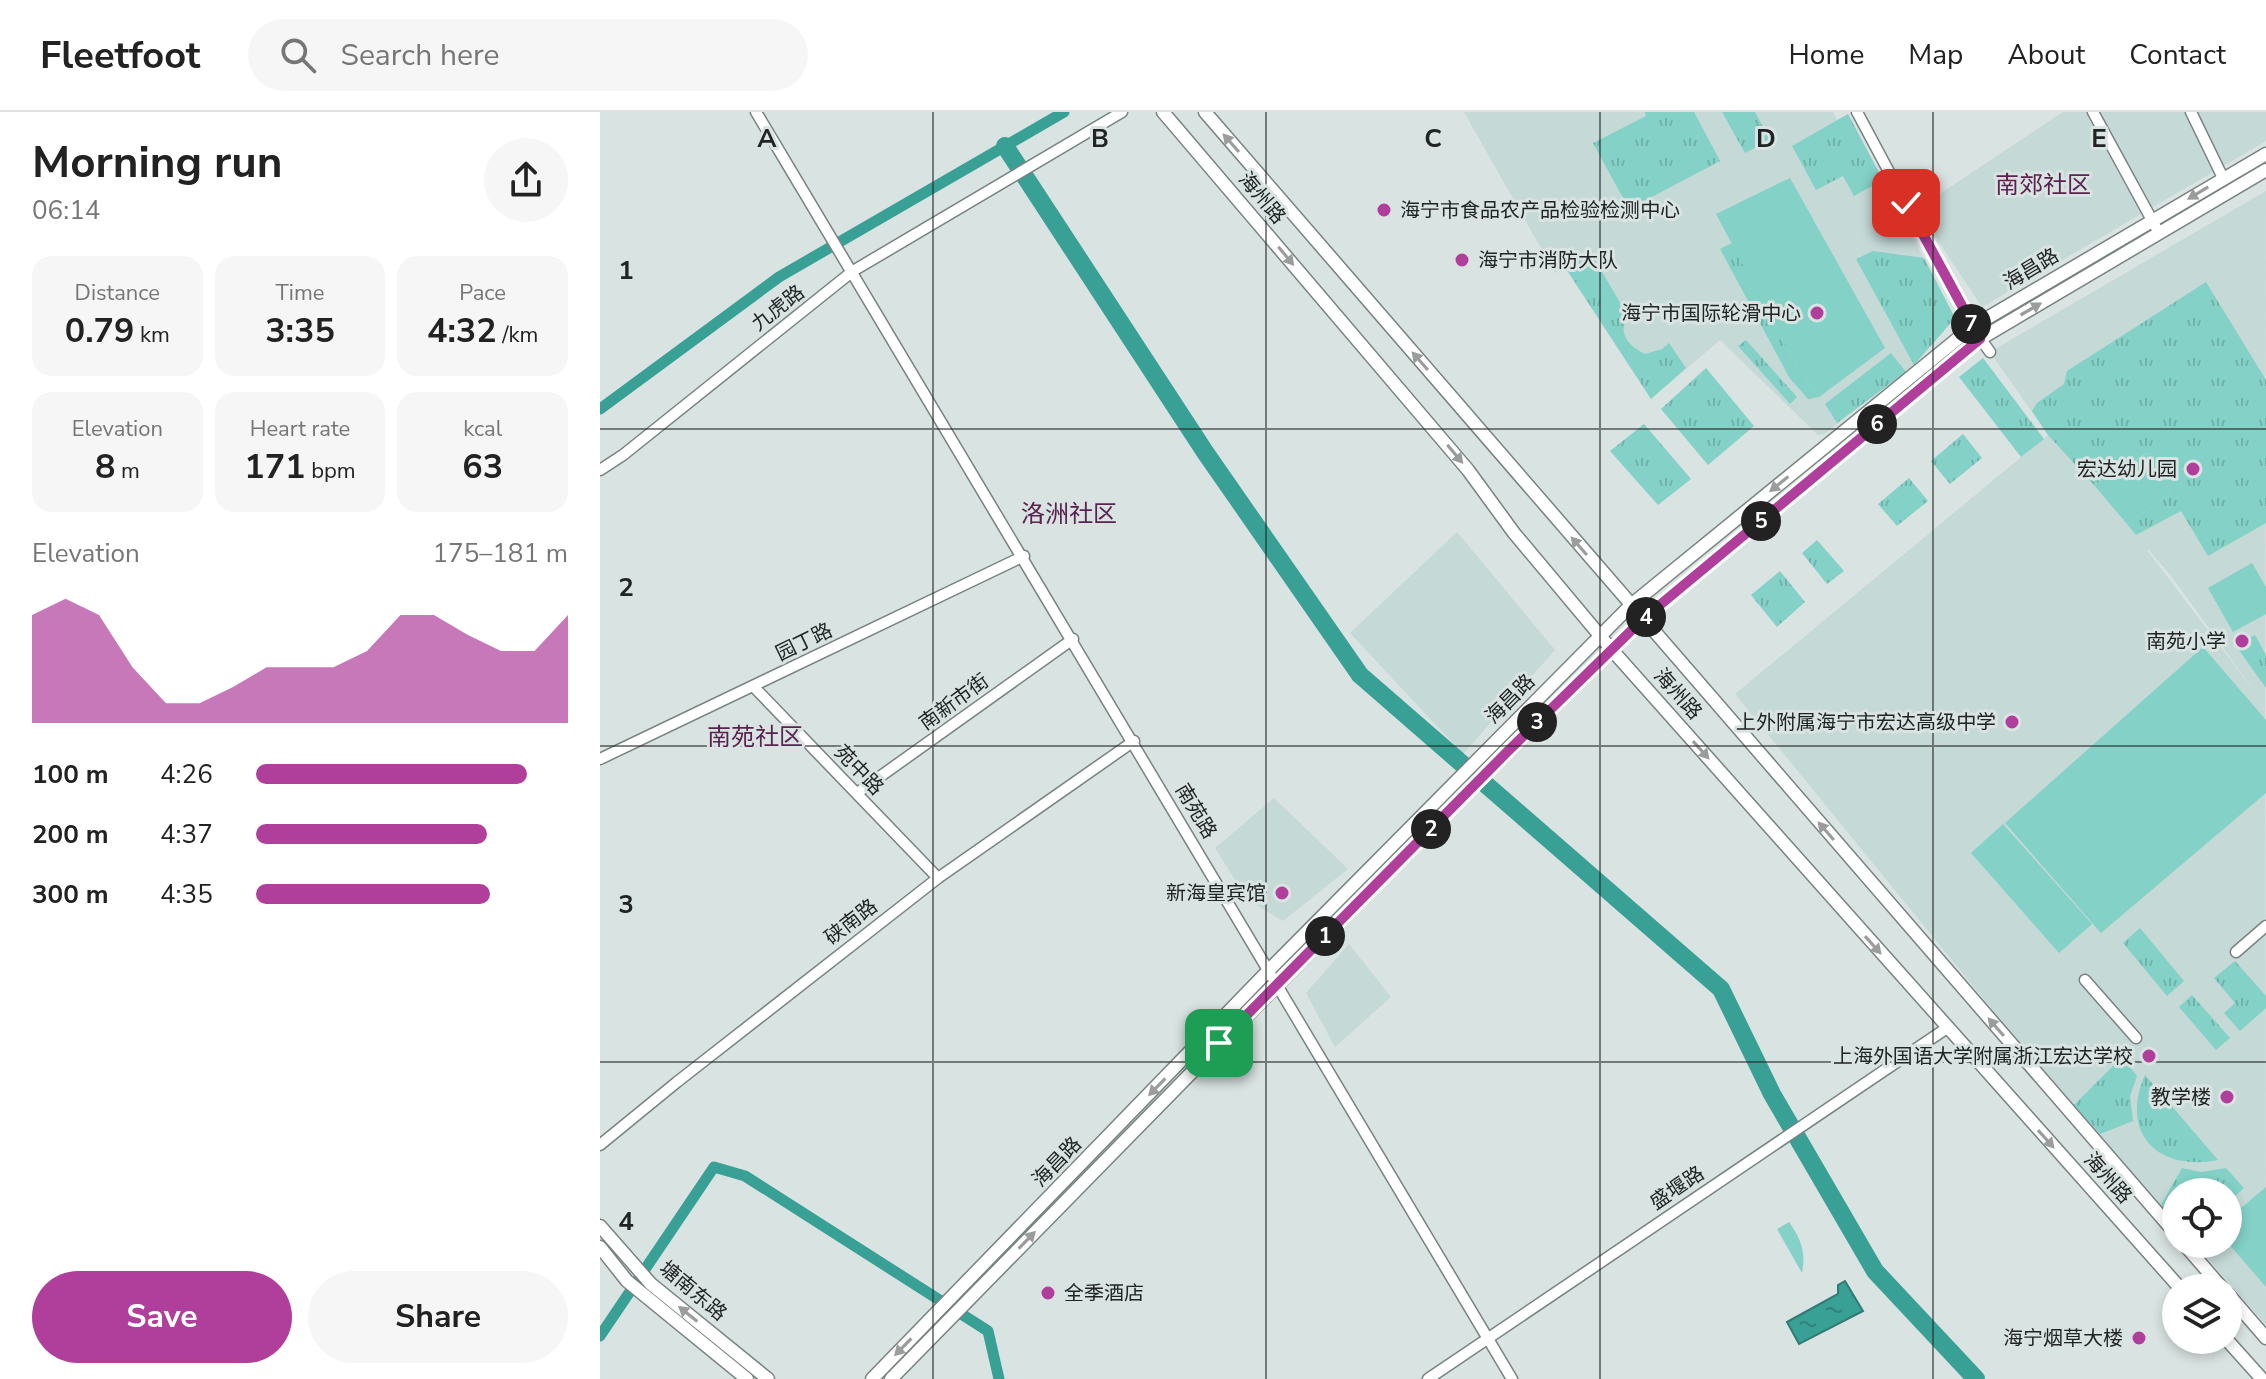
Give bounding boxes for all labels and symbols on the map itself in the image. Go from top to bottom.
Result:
text: A [757,121,777,156]
text: B [1091,121,1109,156]
text: C [1424,121,1442,156]
text: D [1756,121,1776,156]
text: E [2091,121,2107,156]
one-way arrow [1223,133,1241,152]
street label: 海州路 [1232,166,1292,230]
pin [1872,169,1940,237]
district label: 南郊社区 [1995,169,2091,201]
one-way arrow [2187,186,2209,200]
place label: 海宁市食品农产品检验检测中心 [1400,197,1680,224]
marker: 海宁市食品农产品检验检测中心 [1375,201,1393,219]
street label: 海昌路 [1998,242,2064,296]
one-way arrow [1277,246,1294,266]
place label: 海宁市消防大队 [1478,247,1618,274]
marker: 海宁市消防大队 [1453,251,1471,269]
text: 1 [618,253,634,288]
street label: 九虎路 [746,279,810,337]
place label: 海宁市国际轮滑中心 [1621,300,1801,327]
one-way arrow [2020,302,2042,316]
marker: 海宁市国际轮滑中心 [1808,304,1826,322]
pin: 7 [1951,304,1991,344]
one-way arrow [1411,351,1429,370]
pin: 6 [1857,404,1897,444]
one-way arrow [1446,444,1463,464]
place label: 宏达幼儿园 [2077,456,2177,483]
marker: 宏达幼儿园 [2184,460,2202,478]
one-way arrow [1769,476,1789,492]
district label: 洛洲社区 [1021,498,1117,530]
pin: 5 [1741,501,1781,541]
one-way arrow [1571,537,1589,556]
text: 2 [618,570,634,605]
pin: 4 [1626,597,1666,637]
street label: 园丁路 [771,617,837,667]
place label: 南苑小学 [2146,628,2226,655]
marker: 南苑小学 [2233,632,2251,650]
street label: 海州路 [1648,663,1708,725]
street label: 南新市街 [914,668,994,736]
street label: 海昌路 [1479,668,1541,730]
pin: 3 [1517,702,1557,742]
place label: 上外附属海宁市宏达高级中学 [1736,709,1996,736]
marker: 上外附属海宁市宏达高级中学 [2003,713,2021,731]
district label: 南苑社区 [707,721,803,753]
street label: 苑中路 [828,739,890,801]
one-way arrow [1692,740,1709,760]
street label: 南苑路 [1169,778,1223,844]
pin: 2 [1411,809,1451,849]
one-way arrow [1818,821,1835,841]
place label: 新海皇宾馆 [1166,880,1266,907]
marker: 新海皇宾馆 [1273,884,1291,902]
text: 3 [618,887,634,922]
street label: 硖南路 [819,893,883,951]
pin: 1 [1305,916,1345,956]
one-way arrow [1864,935,1882,954]
pin [1185,1009,1253,1077]
one-way arrow [1988,1018,2006,1037]
place label: 上海外国语大学附属浙江宏达学校 [1833,1043,2133,1070]
marker: 上海外国语大学附属浙江宏达学校 [2140,1047,2158,1065]
one-way arrow [1148,1077,1166,1096]
place label: 教学楼 [2151,1084,2211,1111]
marker: 教学楼 [2218,1088,2236,1106]
one-way arrow [2037,1129,2055,1148]
street label: 海昌路 [1026,1131,1088,1193]
street label: 海州路 [2078,1147,2138,1209]
street label: 盛堰路 [1645,1160,1709,1216]
text: 4 [618,1204,634,1239]
one-way arrow [1017,1231,1036,1250]
street label: 塘南东路 [654,1255,732,1327]
place label: 全季酒店 [1064,1280,1144,1307]
marker: 全季酒店 [1039,1284,1057,1302]
one-way arrow [678,1306,698,1323]
place label: 海宁烟草大楼 [2003,1325,2123,1352]
marker: 海宁烟草大楼 [2130,1329,2148,1347]
one-way arrow [894,1337,912,1356]

